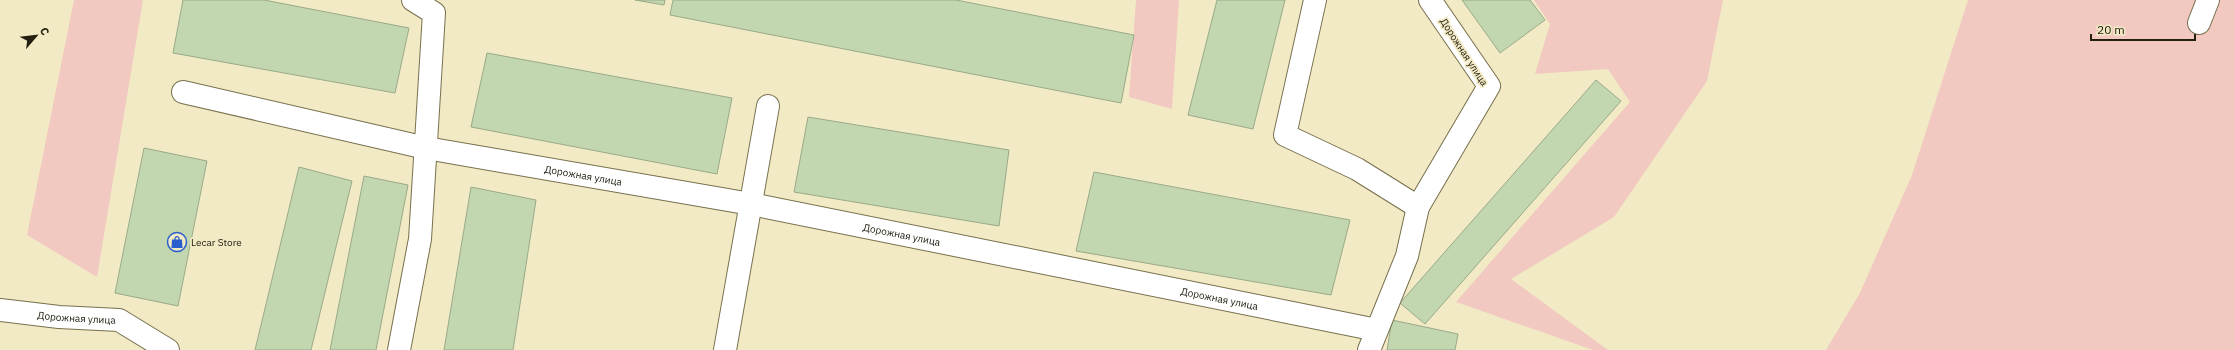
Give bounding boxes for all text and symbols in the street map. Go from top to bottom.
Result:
north arrow [16,16,56,56]
street label: Дорожная улица [1437,16,1491,89]
scale bar [2091,16,2195,42]
text: 20 m [2097,22,2125,37]
text: С [37,25,53,38]
street label: Дорожная улица [544,162,624,188]
street label: Дорожная улица [862,220,942,249]
shop icon: Lecar Store [166,231,188,253]
place label: Lecar Store [191,236,242,249]
street label: Дорожная улица [1180,284,1260,313]
street label: Дорожная улица [37,308,117,326]

